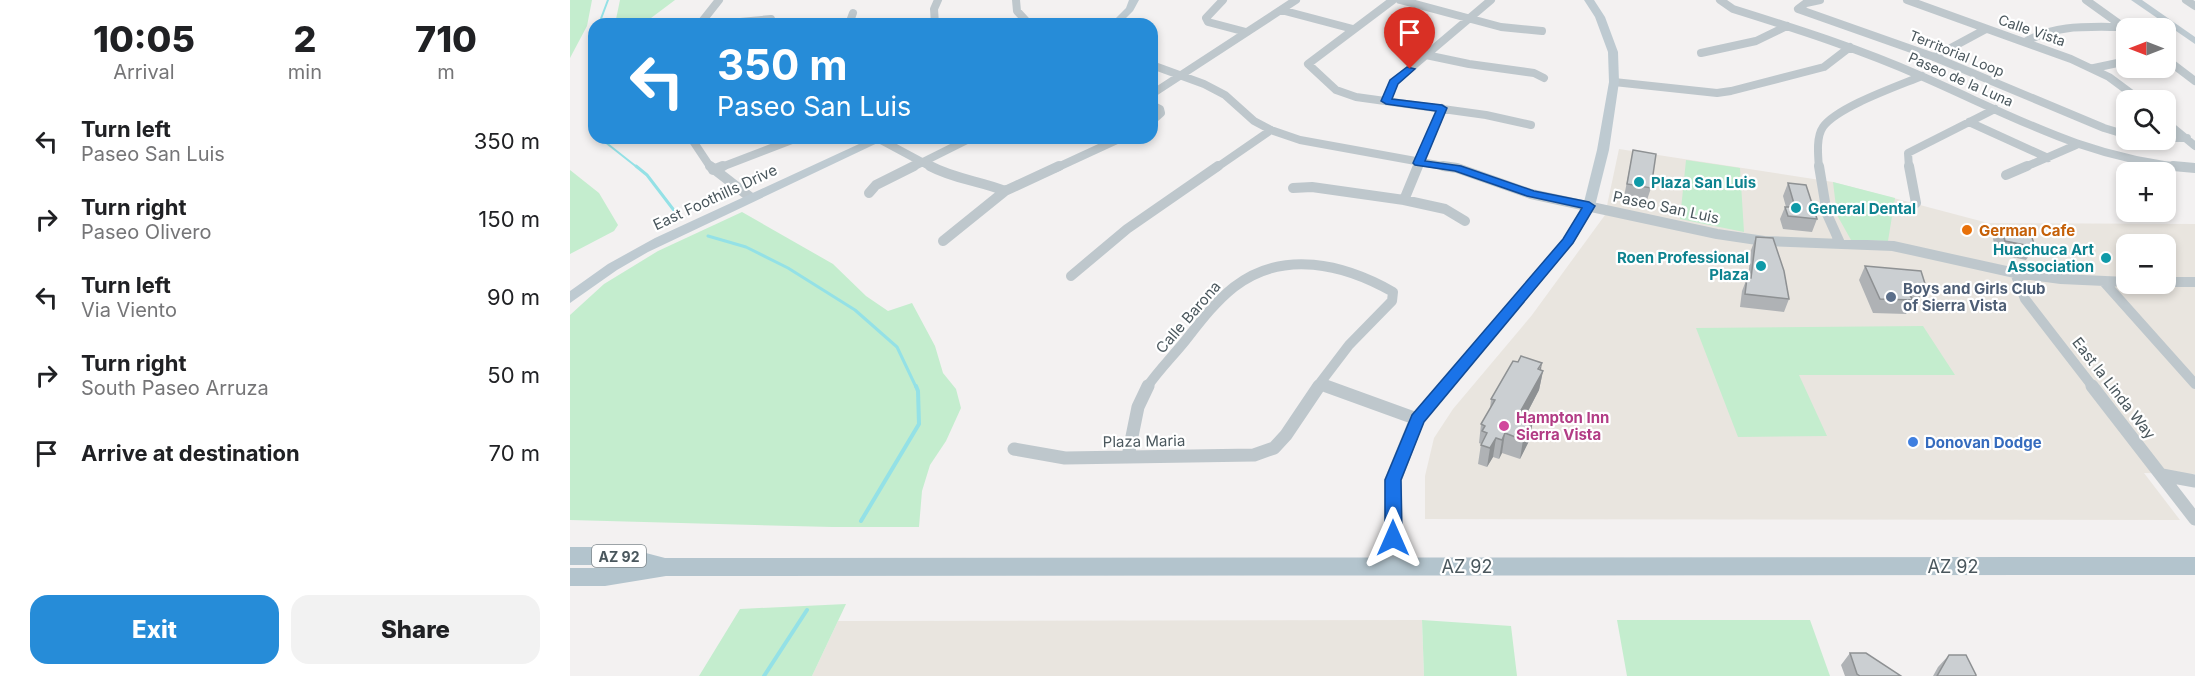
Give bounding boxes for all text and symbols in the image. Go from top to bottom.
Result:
pin [1384,7,1435,69]
street label: Calle Vista [1996,11,2068,49]
icon: arrive [1393,16,1426,49]
text: 10:05 [93,17,195,61]
text: 2 [293,17,316,61]
text: 710 [415,17,477,61]
north arrow [2116,18,2176,78]
map controls [2116,18,2176,294]
street label: Territorial Loop [1907,26,2007,80]
text: 350 m [717,39,848,90]
icon: left [618,42,696,120]
street label: Paseo de la Luna [1906,48,2016,110]
text: Arrival [113,60,175,84]
text: min [288,60,322,84]
text: m [437,60,455,84]
text: Paseo San Luis [717,90,911,123]
button: search [2116,90,2176,150]
text: Turn left [81,116,171,142]
icon: left [30,125,63,158]
text: 350 m [474,128,540,154]
text: Paseo San Luis [81,142,225,166]
street label: East Foothills Drive [650,160,780,234]
button: + [2116,162,2176,222]
place label: Plaza San Luis [1651,173,1756,192]
marker: Plaza San Luis [1632,175,1646,189]
street label: Paseo San Luis [1611,186,1721,228]
text: Turn right [81,194,187,220]
place label: General Dental [1808,199,1916,218]
marker: General Dental [1789,201,1803,215]
icon: right [30,203,63,236]
text: 150 m [478,206,540,232]
text: Paseo Olivero [81,220,212,244]
place label: German Cafe [1979,221,2075,240]
marker: German Cafe [1960,223,1974,237]
button: − [2116,234,2176,294]
place label: Huachuca Art Association [1993,240,2094,276]
place label: Roen Professional Plaza [1617,248,1749,284]
marker: Huachuca Art Association [2099,251,2113,265]
marker: Roen Professional Plaza [1754,259,1768,273]
text: Turn left [81,272,171,298]
street label: Calle Barona [1151,277,1225,357]
place label: Boys and Girls Club of Sierra Vista [1903,279,2046,315]
icon: left [30,281,63,314]
text: 90 m [487,284,540,310]
marker: Boys and Girls Club of Sierra Vista [1884,290,1898,304]
text: Via Viento [81,298,177,322]
street label: East la Linda Way [2068,333,2160,443]
text: Turn right [81,350,187,376]
icon: right [30,359,63,392]
text: 50 m [487,362,540,388]
text: South Paseo Arruza [81,376,269,400]
place label: Hampton Inn Sierra Vista [1516,408,1609,444]
marker: Hampton Inn Sierra Vista [1497,419,1511,433]
street label: Plaza Maria [1103,431,1185,451]
place label: Donovan Dodge [1925,433,2042,452]
marker: Donovan Dodge [1906,435,1920,449]
icon: arrive [30,437,63,470]
text: Arrive at destination [81,440,300,466]
text: 70 m [489,440,540,466]
position arrow [1361,506,1425,570]
road number: AZ 92 [592,545,646,567]
street label: AZ 92 [1442,556,1492,577]
street label: AZ 92 [1928,556,1978,577]
button: Exit [30,595,279,664]
button: Share [291,595,540,664]

